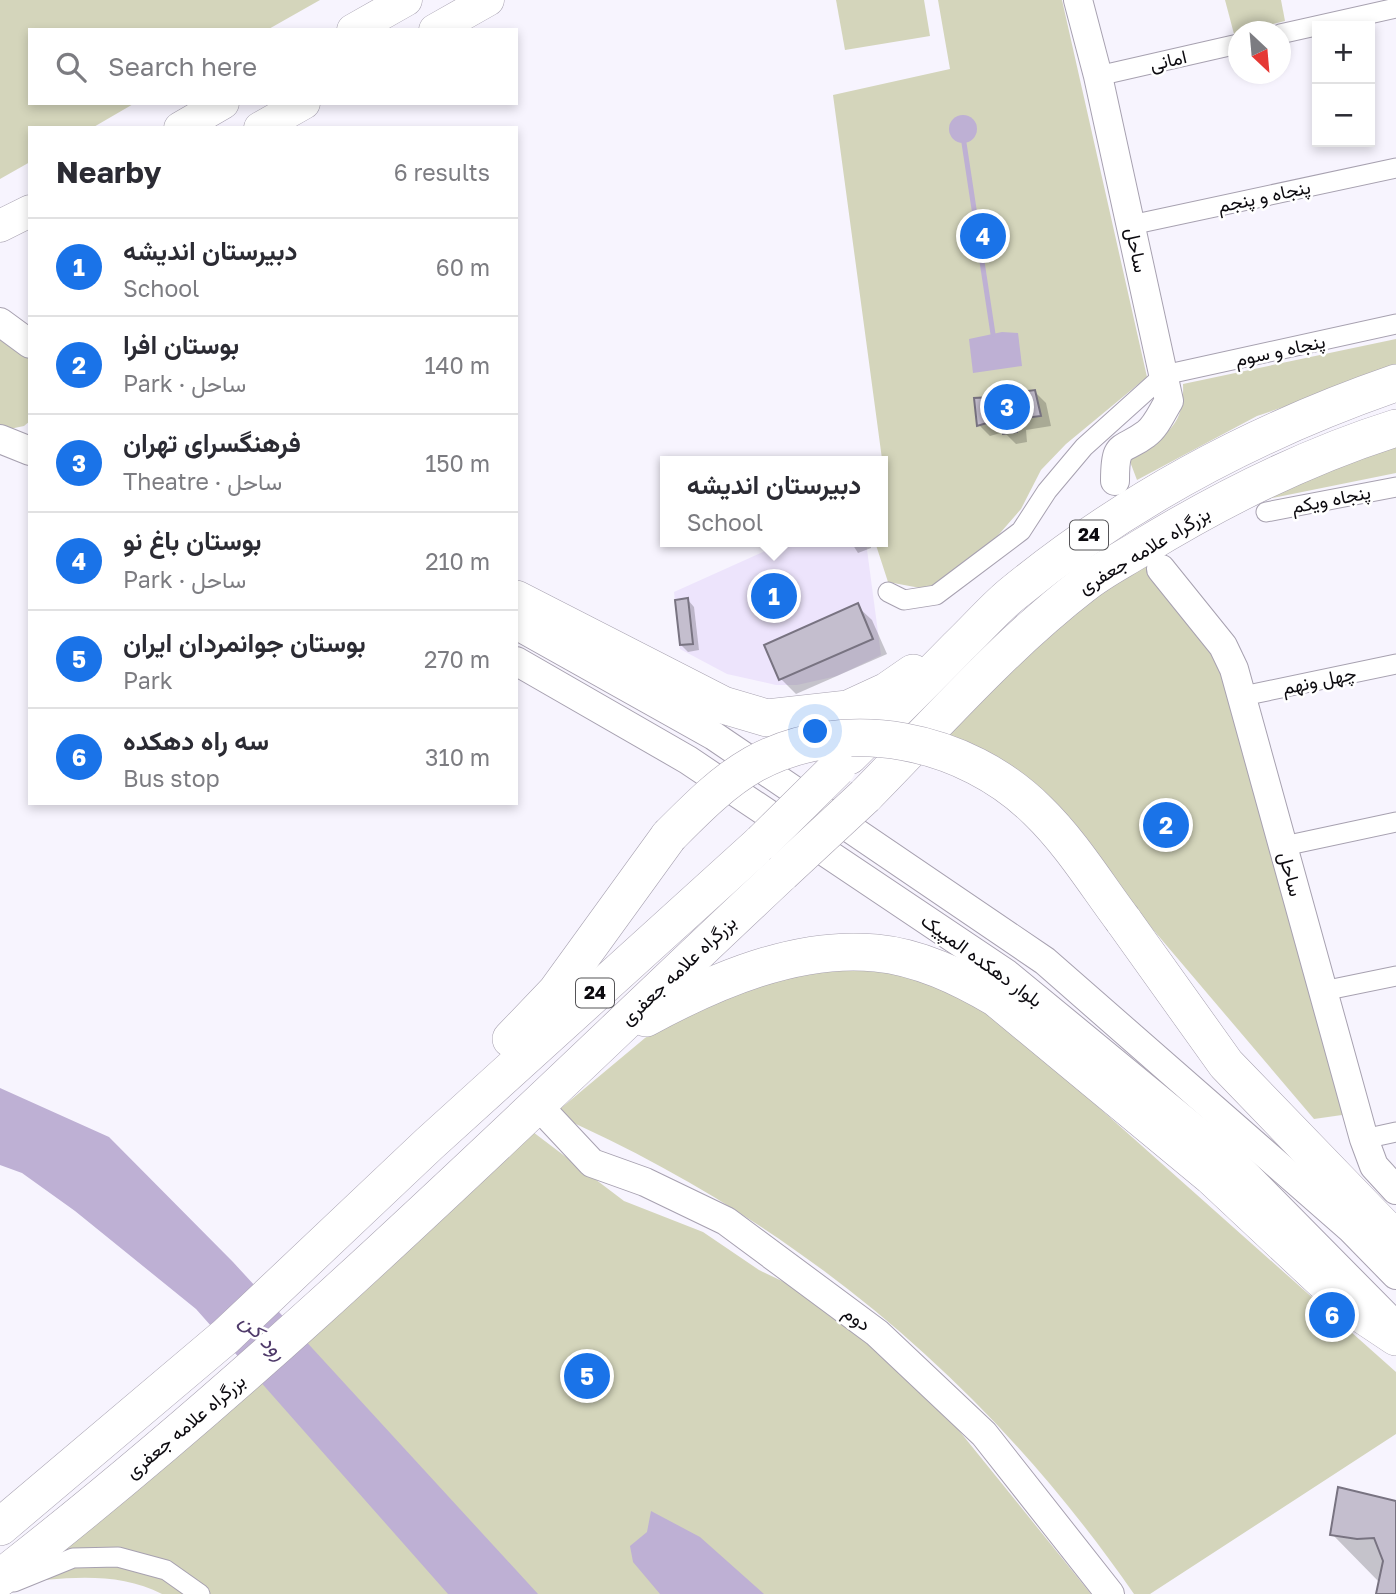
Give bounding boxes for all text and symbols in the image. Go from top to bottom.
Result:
north arrow [1228,21,1291,84]
map controls [1312,21,1375,147]
button: + [1312,21,1375,84]
search box [28,28,518,105]
street label: امانی [1147,44,1189,76]
icon: search [52,48,90,86]
text: Search here [108,51,257,82]
button: − [1312,84,1375,147]
text: Nearby [56,154,161,190]
text: 6 results [394,158,490,186]
street label: پنجاه و پنجم [1215,174,1313,220]
pin: 4 [960,210,1006,262]
street label: ساحل [1121,225,1153,275]
text: دبیرستان اندیشه [123,235,298,266]
text: 1 [73,253,85,281]
text: 60 m [436,253,490,281]
text: School [123,274,199,302]
text: بوستان افرا [123,329,239,360]
street label: پنجاه و سوم [1233,329,1328,373]
text: 2 [72,351,86,379]
text: 140 m [424,351,490,379]
text: Park · ساحل [123,369,246,397]
pin: 3 [984,381,1030,433]
text: فرهنگسرای تهران [123,427,301,458]
text: 3 [72,449,86,477]
text: 150 m [425,449,490,477]
popup [660,456,888,547]
text: Theatre · ساحل [123,467,282,495]
text: دبیرستان اندیشه [687,469,861,500]
street label: پنجاه ویکم [1289,480,1373,520]
street label: بزرگراه علامه جعفری [1074,501,1214,599]
text: School [687,508,763,536]
road number: 24 [1070,520,1108,550]
text: بوستان باغ نو [123,525,262,556]
text: 4 [72,547,86,575]
text: 210 m [425,547,490,575]
text: Park · ساحل [123,565,246,593]
pin: 1 [751,570,797,622]
text: بوستان جوانمردان ایران [123,627,366,658]
text: 5 [72,645,86,673]
text: 270 m [424,645,490,673]
street label: چهل ونهم [1280,660,1359,701]
text: Park [123,666,173,694]
your location [798,714,832,748]
text: سه راه دهکده [123,725,269,756]
text: 6 [72,743,86,771]
text: 310 m [425,743,490,771]
text: Bus stop [123,764,220,792]
pin: 2 [1143,799,1189,851]
street label: ساحل [1274,849,1308,899]
street label: بلوار دهکده المپیک [915,908,1048,1014]
street label: بزرگراه علامه جعفری [615,910,741,1030]
road number: 24 [576,978,614,1008]
pin: 6 [1309,1289,1355,1341]
street label: دوم [838,1300,876,1337]
water label: رود کن [234,1307,293,1366]
pin: 5 [564,1350,610,1402]
street label: بزرگراه علامه جعفری [120,1369,250,1483]

